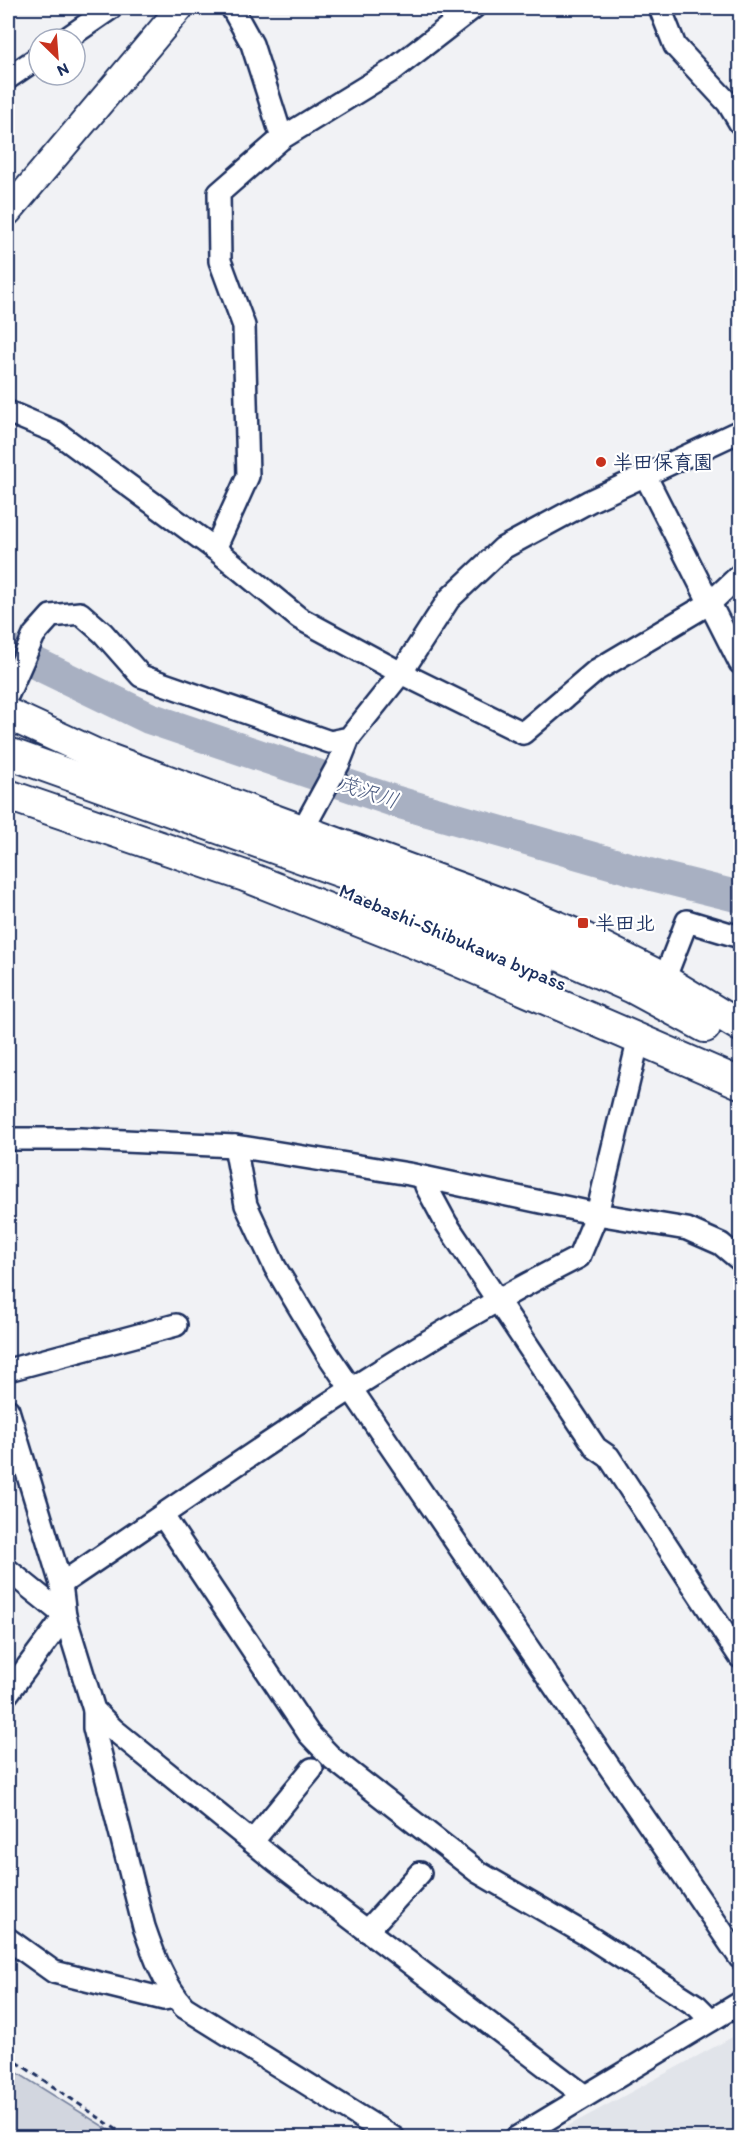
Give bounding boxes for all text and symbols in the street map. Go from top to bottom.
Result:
north arrow [27,27,87,87]
text: N [54,59,72,81]
place label: 半田保育園 [613,450,713,474]
marker: 半田保育園 [594,455,608,469]
water label: 茂沢川 [334,770,402,813]
street label: Maebashi-Shibukawa bypass [335,878,571,996]
place label: 半田北 [595,911,655,935]
marker: 半田北 [576,916,590,930]

